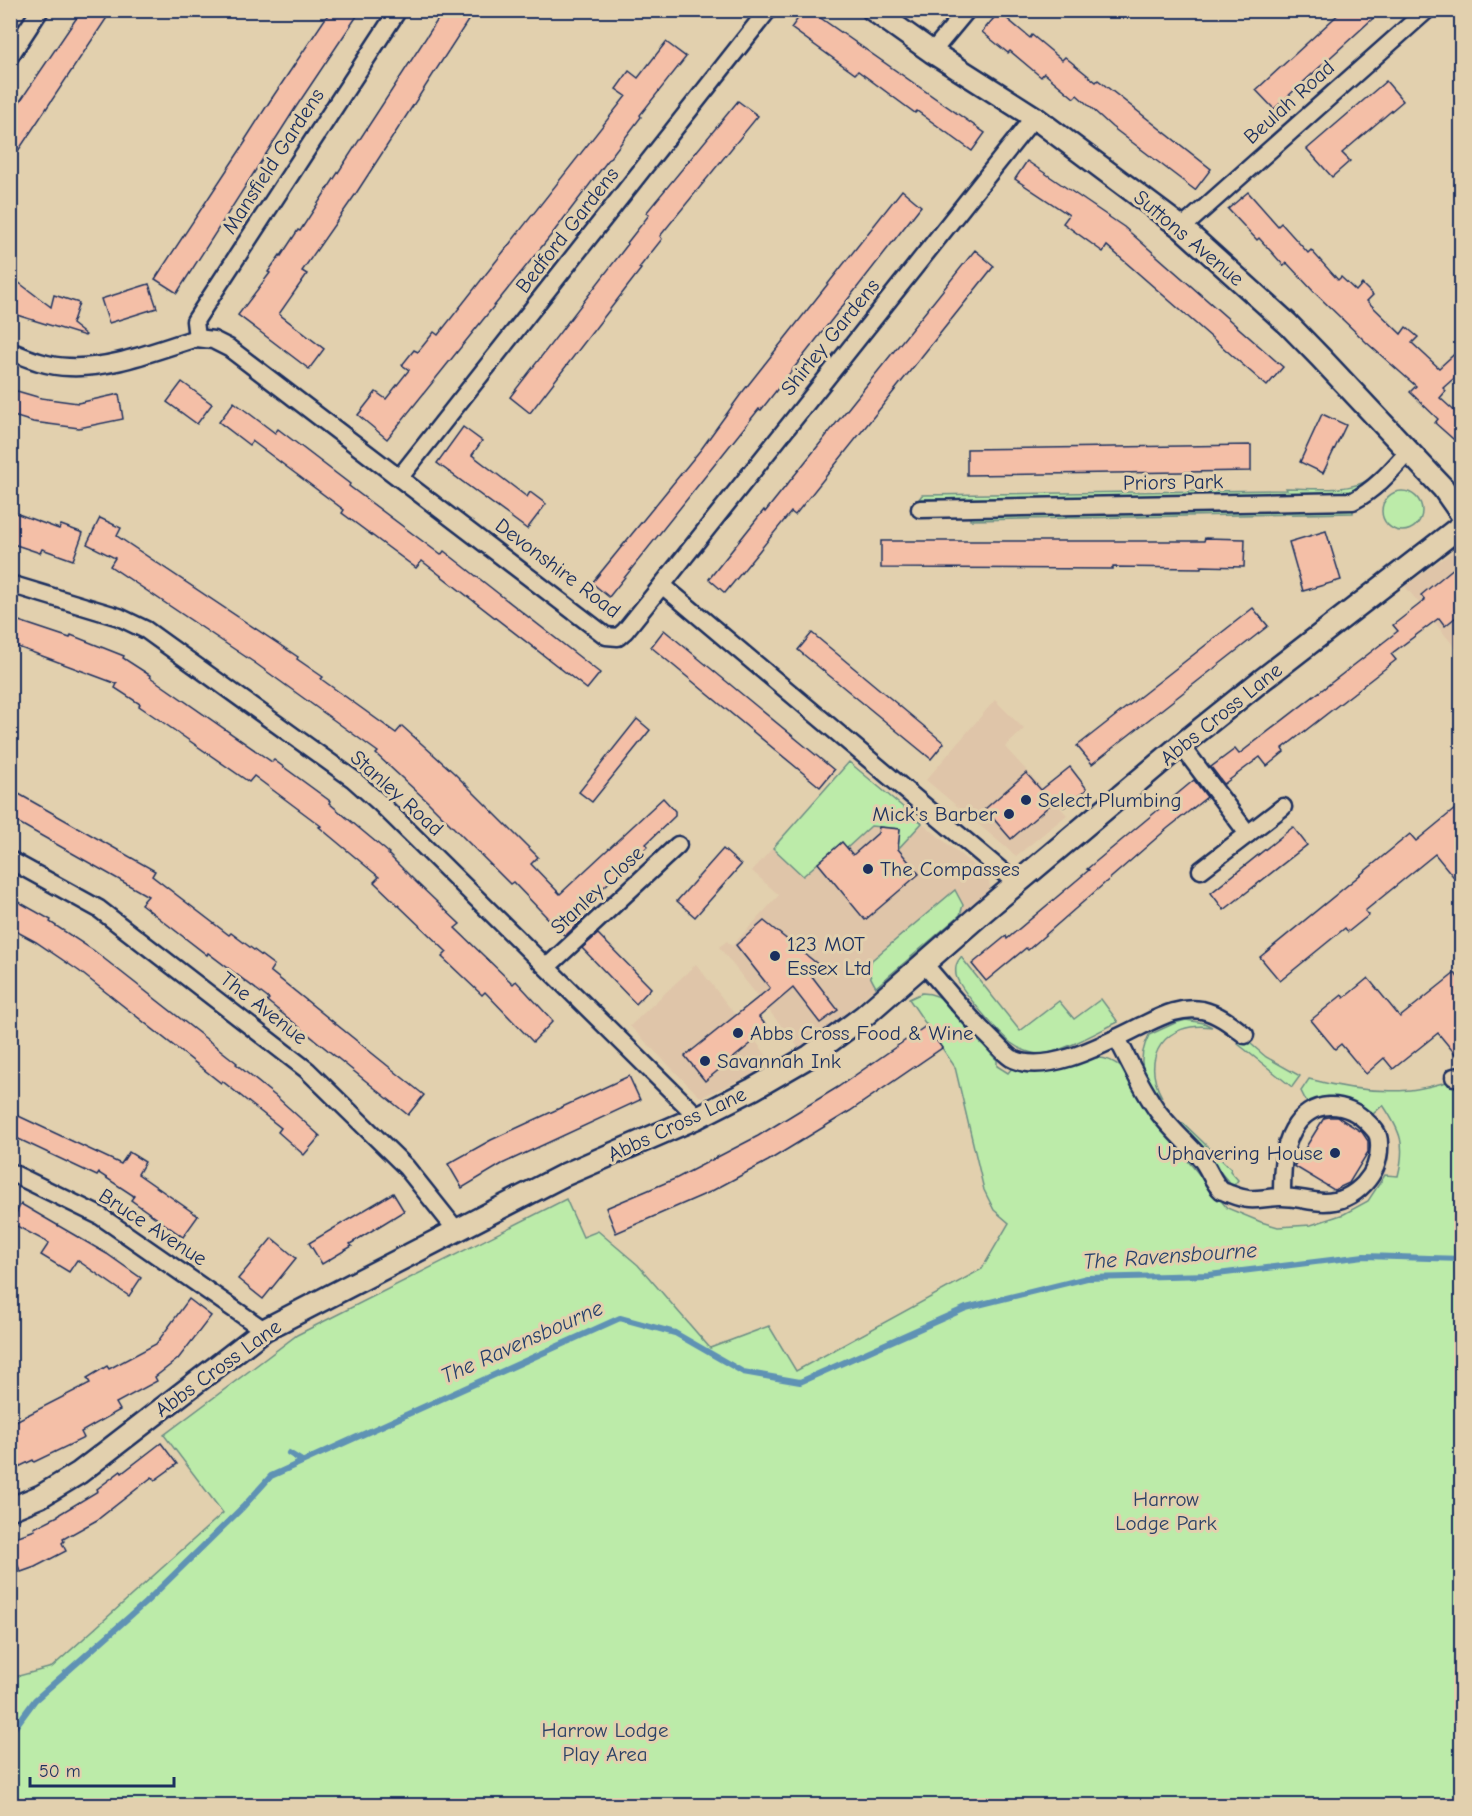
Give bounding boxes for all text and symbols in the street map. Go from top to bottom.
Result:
street label: Beulah Road [1239,55,1339,149]
street label: Mansfield Gardens [217,84,329,238]
street label: Bedford Gardens [511,162,623,298]
street label: Suttons Avenue [1129,185,1249,291]
street label: Shirley Gardens [776,274,884,400]
street label: Priors Park [1123,469,1223,495]
street label: Devonshire Road [491,513,625,623]
street label: Abbs Cross Lane [1155,658,1287,770]
street label: Stanley Road [346,745,448,841]
place label: Select Plumbing [1038,788,1182,812]
marker: Select Plumbing [1019,793,1033,807]
place label: Mick's Barber [872,802,998,826]
marker: Mick's Barber [1002,807,1016,821]
street label: Stanley Close [545,841,649,939]
place label: The Compasses [880,857,1020,881]
marker: The Compasses [861,862,875,876]
place label: 123 MOT Essex Ltd [787,932,872,980]
marker: 123 MOT Essex Ltd [768,949,782,963]
street label: The Avenue [216,967,312,1049]
place label: Abbs Cross Food & Wine [750,1021,974,1045]
marker: Abbs Cross Food & Wine [731,1026,745,1040]
place label: Savannah Ink [717,1049,841,1073]
marker: Savannah Ink [698,1054,712,1068]
street label: Abbs Cross Lane [604,1081,750,1167]
place label: Uphavering House [1157,1141,1323,1165]
marker: Uphavering House [1328,1146,1342,1160]
street label: Bruce Avenue [95,1183,211,1271]
water label: The Ravensbourne [1082,1237,1258,1275]
water label: The Ravensbourne [437,1295,607,1389]
street label: Abbs Cross Lane [150,1314,286,1422]
park label: Harrow Lodge Park [1115,1487,1217,1535]
park label: Harrow Lodge Play Area [542,1718,668,1766]
scale bar [30,1750,174,1788]
text: 50 m [39,1761,81,1782]

